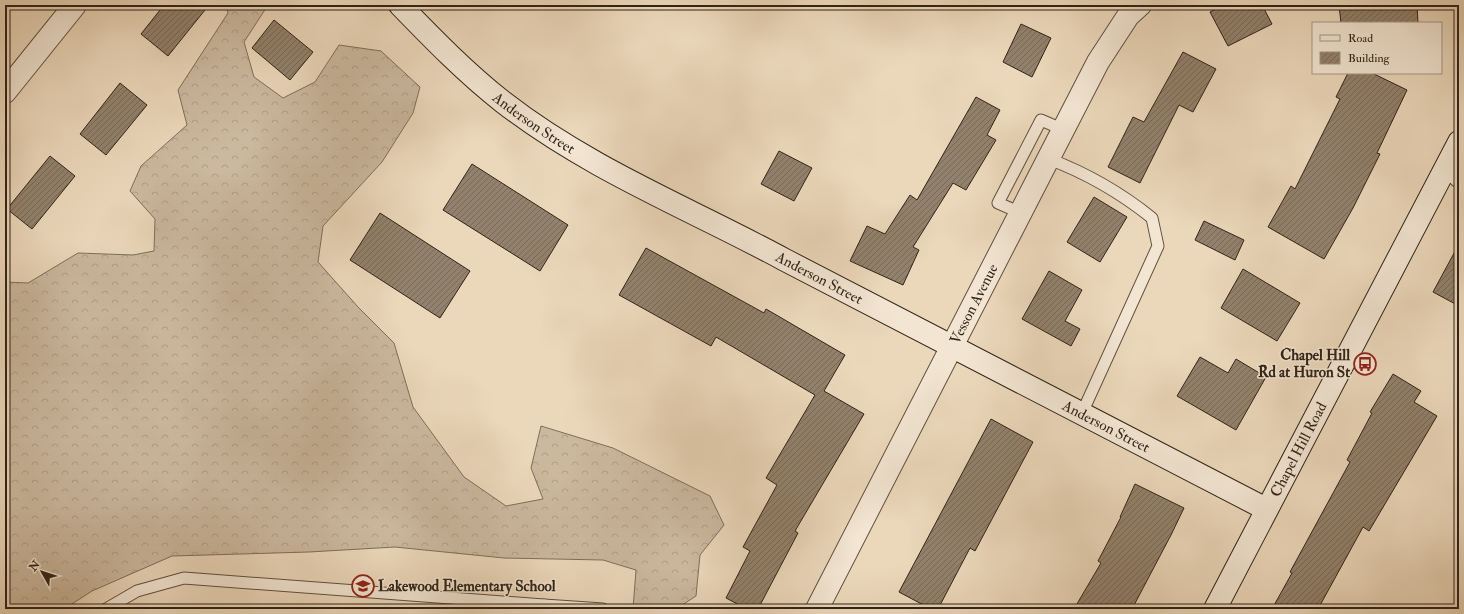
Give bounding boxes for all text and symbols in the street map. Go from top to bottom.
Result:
legend [1312,22,1442,74]
text: Road [1348,31,1373,46]
text: Building [1348,51,1391,66]
street label: Anderson Street [488,88,578,159]
street label: Anderson Street [771,247,866,309]
street label: Vesson Avenue [946,261,1003,347]
place label: Chapel Hill Rd at Huron St [1258,346,1350,382]
bus stop icon: Chapel Hill Rd at Huron St [1352,351,1378,377]
street label: Anderson Street [1058,396,1153,457]
street label: Chapel Hill Road [1266,398,1332,500]
north arrow [22,552,62,592]
text: N [26,557,43,575]
school or university icon: Lakewood Elementary School [350,573,376,599]
place label: Lakewood Elementary School [378,577,556,597]

